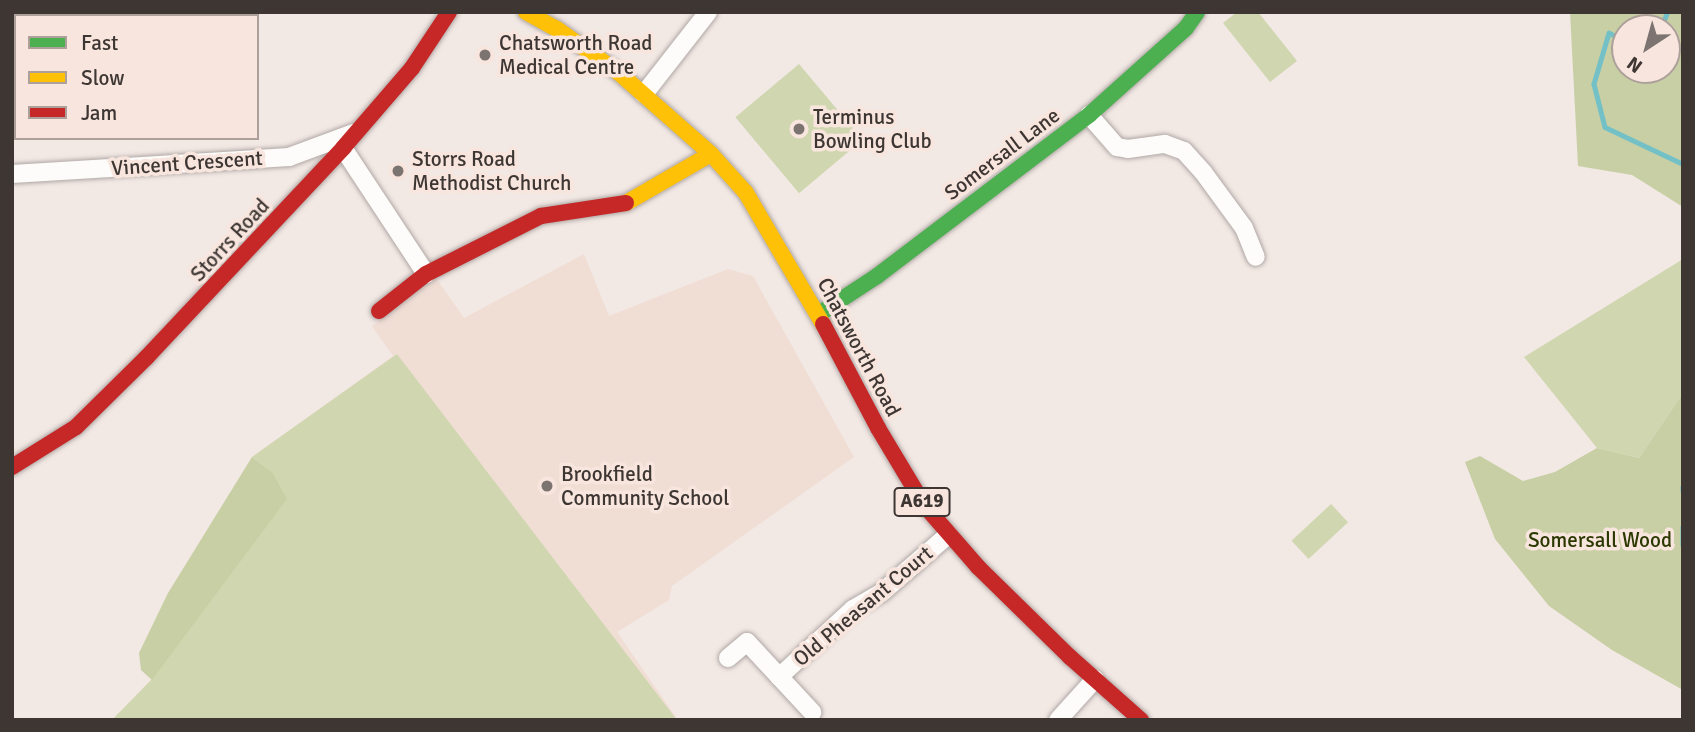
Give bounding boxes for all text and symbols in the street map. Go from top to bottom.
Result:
legend [14,14,259,140]
north arrow [1611,14,1681,84]
text: Fast [81,30,118,56]
place label: Chatsworth Road Medical Centre [499,30,652,80]
marker: Chatsworth Road Medical Centre [477,47,493,63]
text: N [1622,51,1647,78]
text: Slow [81,65,125,91]
text: Jam [81,100,117,126]
street label: Somersall Lane [940,103,1064,205]
place label: Terminus Bowling Club [813,104,932,154]
marker: Terminus Bowling Club [791,121,807,137]
street label: Vincent Crescent [110,145,264,181]
place label: Storrs Road Methodist Church [412,146,571,196]
marker: Storrs Road Methodist Church [390,163,406,179]
street label: Storrs Road [185,193,275,287]
street label: Chatsworth Road [812,273,906,421]
place label: Brookfield Community School [561,461,729,511]
marker: Brookfield Community School [539,478,555,494]
road number: A619 [892,486,952,517]
park label: Somersall Wood [1528,527,1672,553]
street label: Old Pheasant Court [788,540,938,672]

